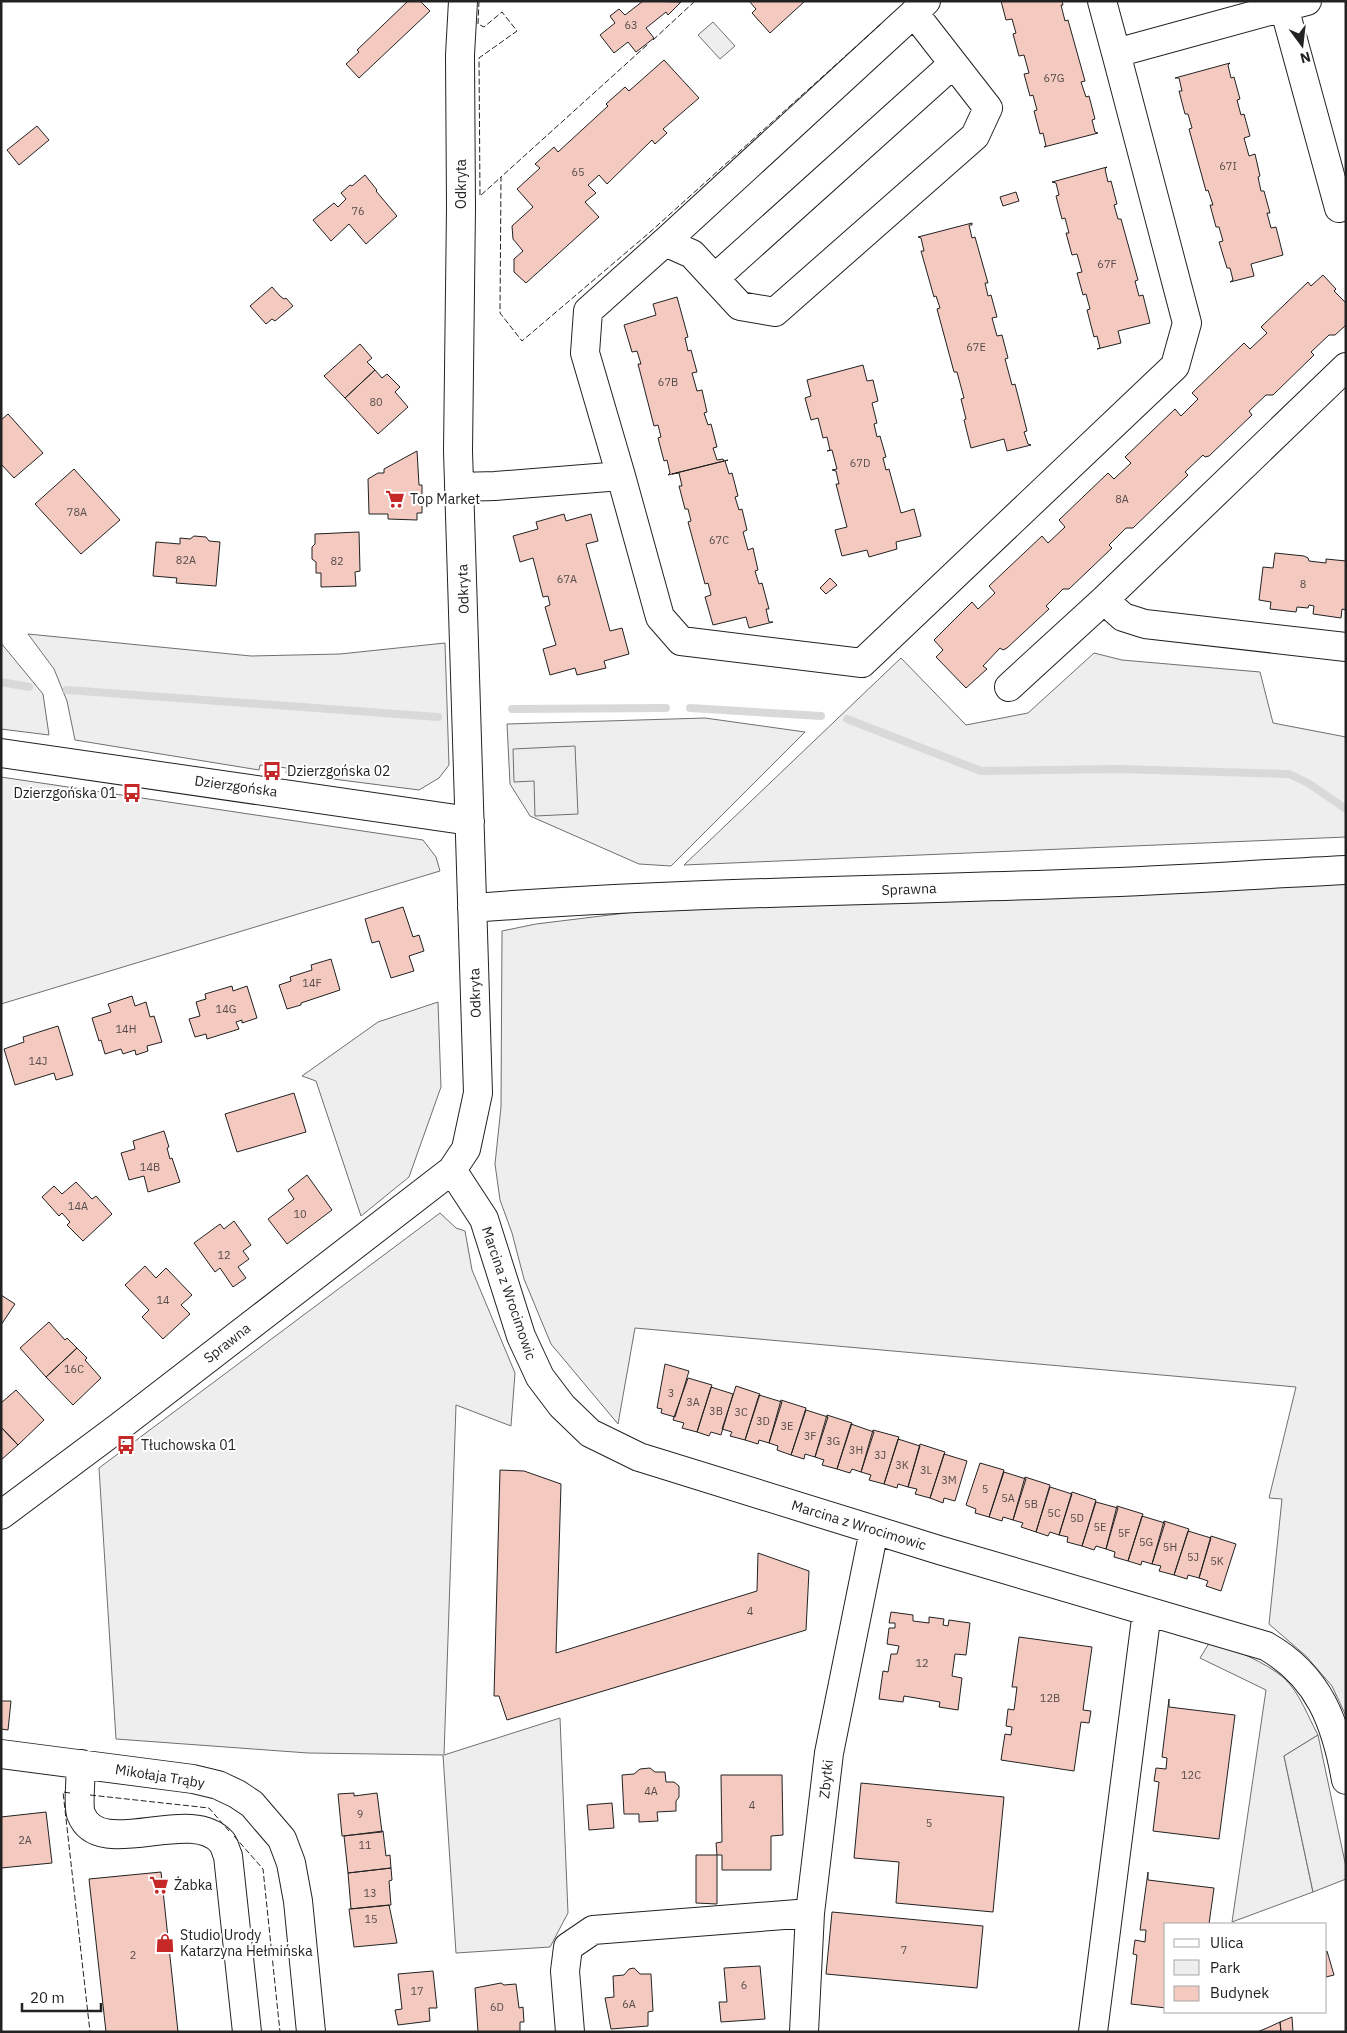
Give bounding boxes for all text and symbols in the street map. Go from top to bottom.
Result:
house number: 63 [624,18,638,32]
north arrow [1277,20,1327,70]
text: N [1298,48,1313,68]
house number: 67G [1044,71,1064,85]
street label: Odkryta [452,158,470,209]
house number: 67I [1219,159,1237,173]
house number: 65 [571,165,585,179]
house number: 76 [351,204,365,218]
house number: 67F [1097,257,1117,271]
house number: 67E [966,340,986,354]
house number: 67B [658,375,678,389]
house number: 80 [369,395,383,409]
house number: 67D [850,456,870,470]
supermarket icon: Top Market [384,488,406,510]
place label: Top Market [410,490,480,508]
house number: 8A [1115,492,1129,506]
house number: 78A [67,505,87,519]
house number: 67C [709,533,729,547]
house number: 82A [176,553,196,567]
house number: 82 [330,554,344,568]
street label: Odkryta [453,563,473,614]
house number: 67A [557,572,577,586]
house number: 8 [1300,577,1306,591]
bus stop icon: Dzierzgońska 02 [261,760,283,782]
place label: Dzierzgońska 02 [287,762,391,780]
street label: Dzierzgońska [193,771,279,801]
bus stop icon: Dzierzgońska 01 [121,782,143,804]
place label: Dzierzgońska 01 [13,784,117,802]
street label: Sprawna [881,879,937,899]
street label: Odkryta [465,967,485,1018]
house number: 14F [302,976,322,990]
house number: 14G [216,1002,236,1016]
house number: 14H [116,1022,136,1036]
house number: 14J [29,1054,47,1068]
house number: 14B [140,1160,160,1174]
house number: 14A [68,1199,88,1213]
house number: 10 [293,1207,307,1221]
street label: Marcina z Wrocimowic [478,1224,540,1362]
house number: 12 [217,1248,231,1262]
house number: 14 [156,1293,170,1307]
street label: Sprawna [200,1319,255,1367]
house number: 16C [64,1362,84,1376]
house number: 3 [668,1386,674,1400]
house number: 3A [686,1395,700,1409]
house number: 3B [709,1404,723,1418]
house number: 3C [734,1405,748,1419]
house number: 3D [756,1414,770,1428]
house number: 3E [780,1419,794,1433]
house number: 3F [804,1429,816,1443]
bus stop icon: Tłuchowska 01 [115,1434,137,1456]
house number: 3G [826,1434,840,1448]
place label: Tłuchowska 01 [141,1436,236,1454]
house number: 3H [849,1443,863,1457]
house number: 3J [874,1448,886,1462]
house number: 3K [895,1458,909,1472]
house number: 3L [920,1463,933,1477]
house number: 3M [941,1473,957,1487]
house number: 5 [982,1482,988,1496]
house number: 5A [1001,1491,1015,1505]
street label: Marcina z Wrocimowic [789,1496,929,1554]
house number: 5B [1024,1497,1038,1511]
house number: 5C [1047,1506,1061,1520]
house number: 5D [1070,1511,1084,1525]
house number: 5E [1093,1520,1107,1534]
house number: 5F [1118,1526,1130,1540]
house number: 5G [1139,1535,1153,1549]
house number: 5H [1163,1540,1177,1554]
house number: 5J [1187,1550,1199,1564]
house number: 5K [1210,1554,1224,1568]
house number: 4 [747,1604,754,1618]
house number: 12 [915,1656,929,1670]
house number: 12B [1040,1691,1060,1705]
street label: Zbytki [815,1759,837,1799]
street label: Mikołaja Trąby [114,1760,206,1792]
house number: 12C [1181,1768,1201,1782]
house number: 4A [644,1784,658,1798]
house number: 4 [749,1798,756,1812]
house number: 9 [357,1807,363,1821]
house number: 5 [926,1816,932,1830]
house number: 2A [18,1833,32,1847]
house number: 11 [358,1838,372,1852]
supermarket icon: Żabka [148,1874,170,1896]
place label: Żabka [174,1876,213,1894]
house number: 13 [363,1886,377,1900]
house number: 15 [364,1912,378,1926]
legend [1164,1923,1327,2013]
place label: Studio Urody Katarzyna Hełmińska [180,1926,313,1960]
shop icon: Studio Urody Katarzyna Hełmińska [154,1932,176,1954]
text: Ulica [1210,1933,1244,1952]
house number: 7 [901,1943,907,1957]
house number: 2 [130,1948,136,1962]
text: Park [1210,1958,1240,1977]
house number: 6 [741,1978,747,1992]
scale bar [22,1980,101,2012]
text: Budynek [1210,1983,1269,2002]
house number: 17 [410,1984,424,1998]
text: 20 m [30,1988,65,2007]
house number: 6A [622,1997,636,2011]
house number: 6D [490,2000,504,2014]

